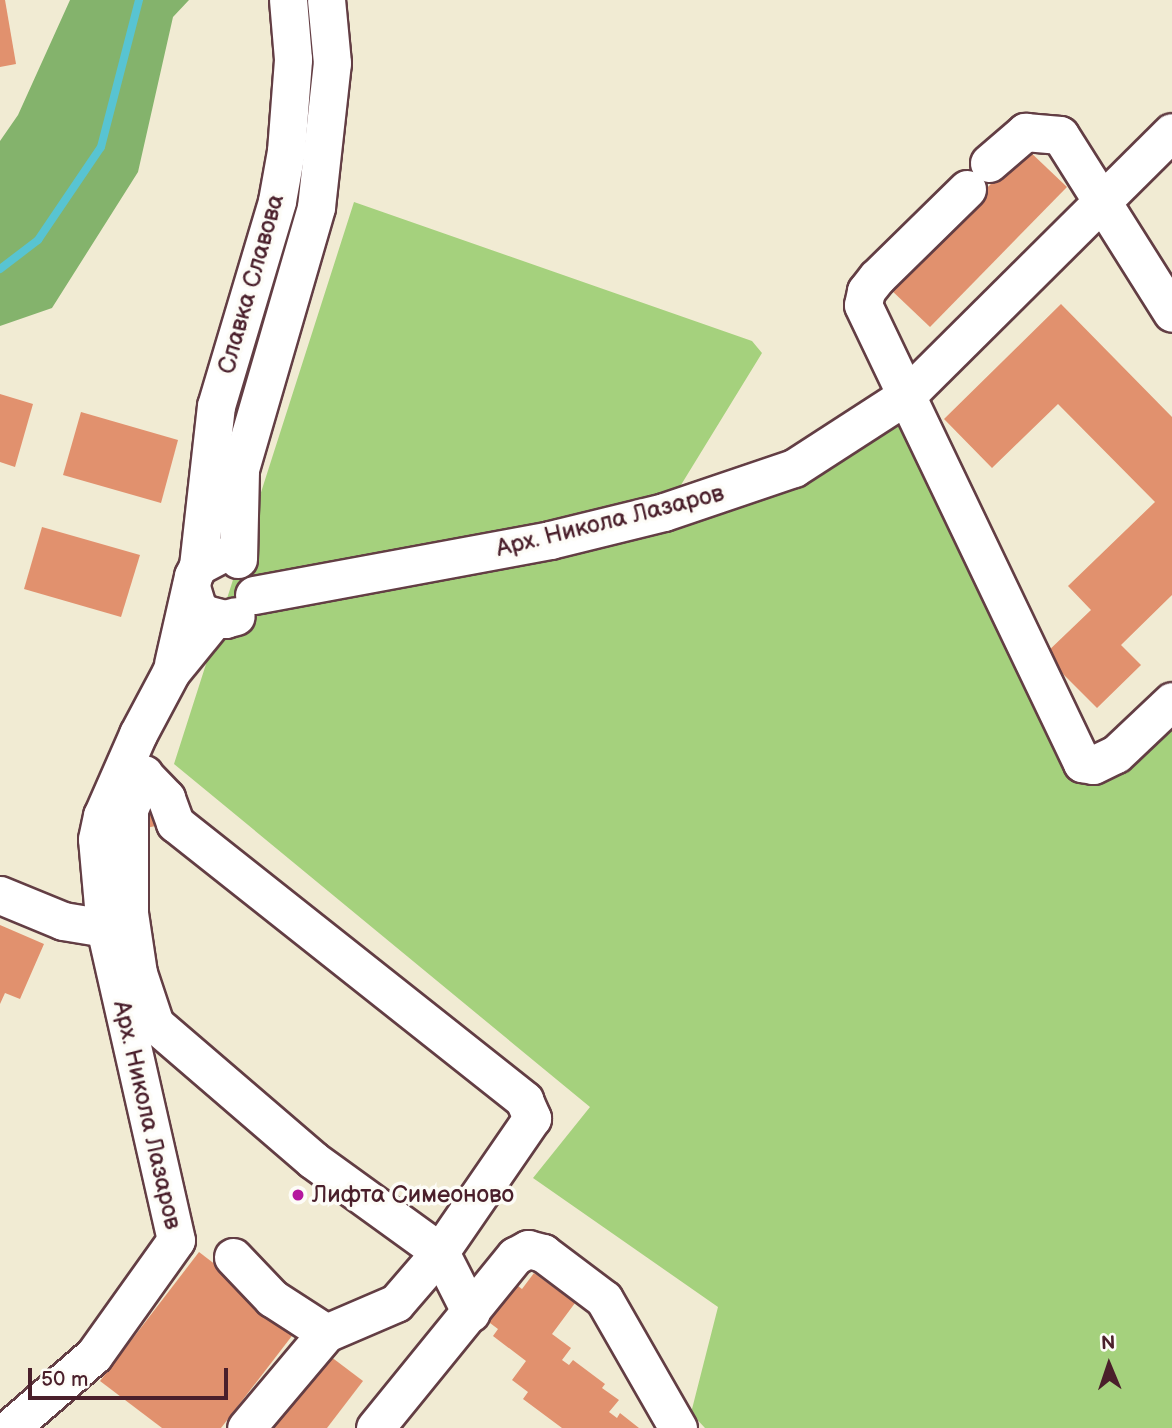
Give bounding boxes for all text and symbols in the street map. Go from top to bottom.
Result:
street label: Славка Славова [212,191,290,377]
street label: Арх. Никола Лазаров [493,479,727,563]
street label: Арх. Никола Лазаров [107,998,187,1232]
place label: Лифта Симеоново [312,1181,514,1209]
marker: Лифта Симеоново [290,1187,306,1203]
north arrow [1074,1330,1144,1400]
text: N [1101,1332,1116,1355]
scale bar [32,1354,231,1398]
text: 50 m [41,1367,88,1392]

